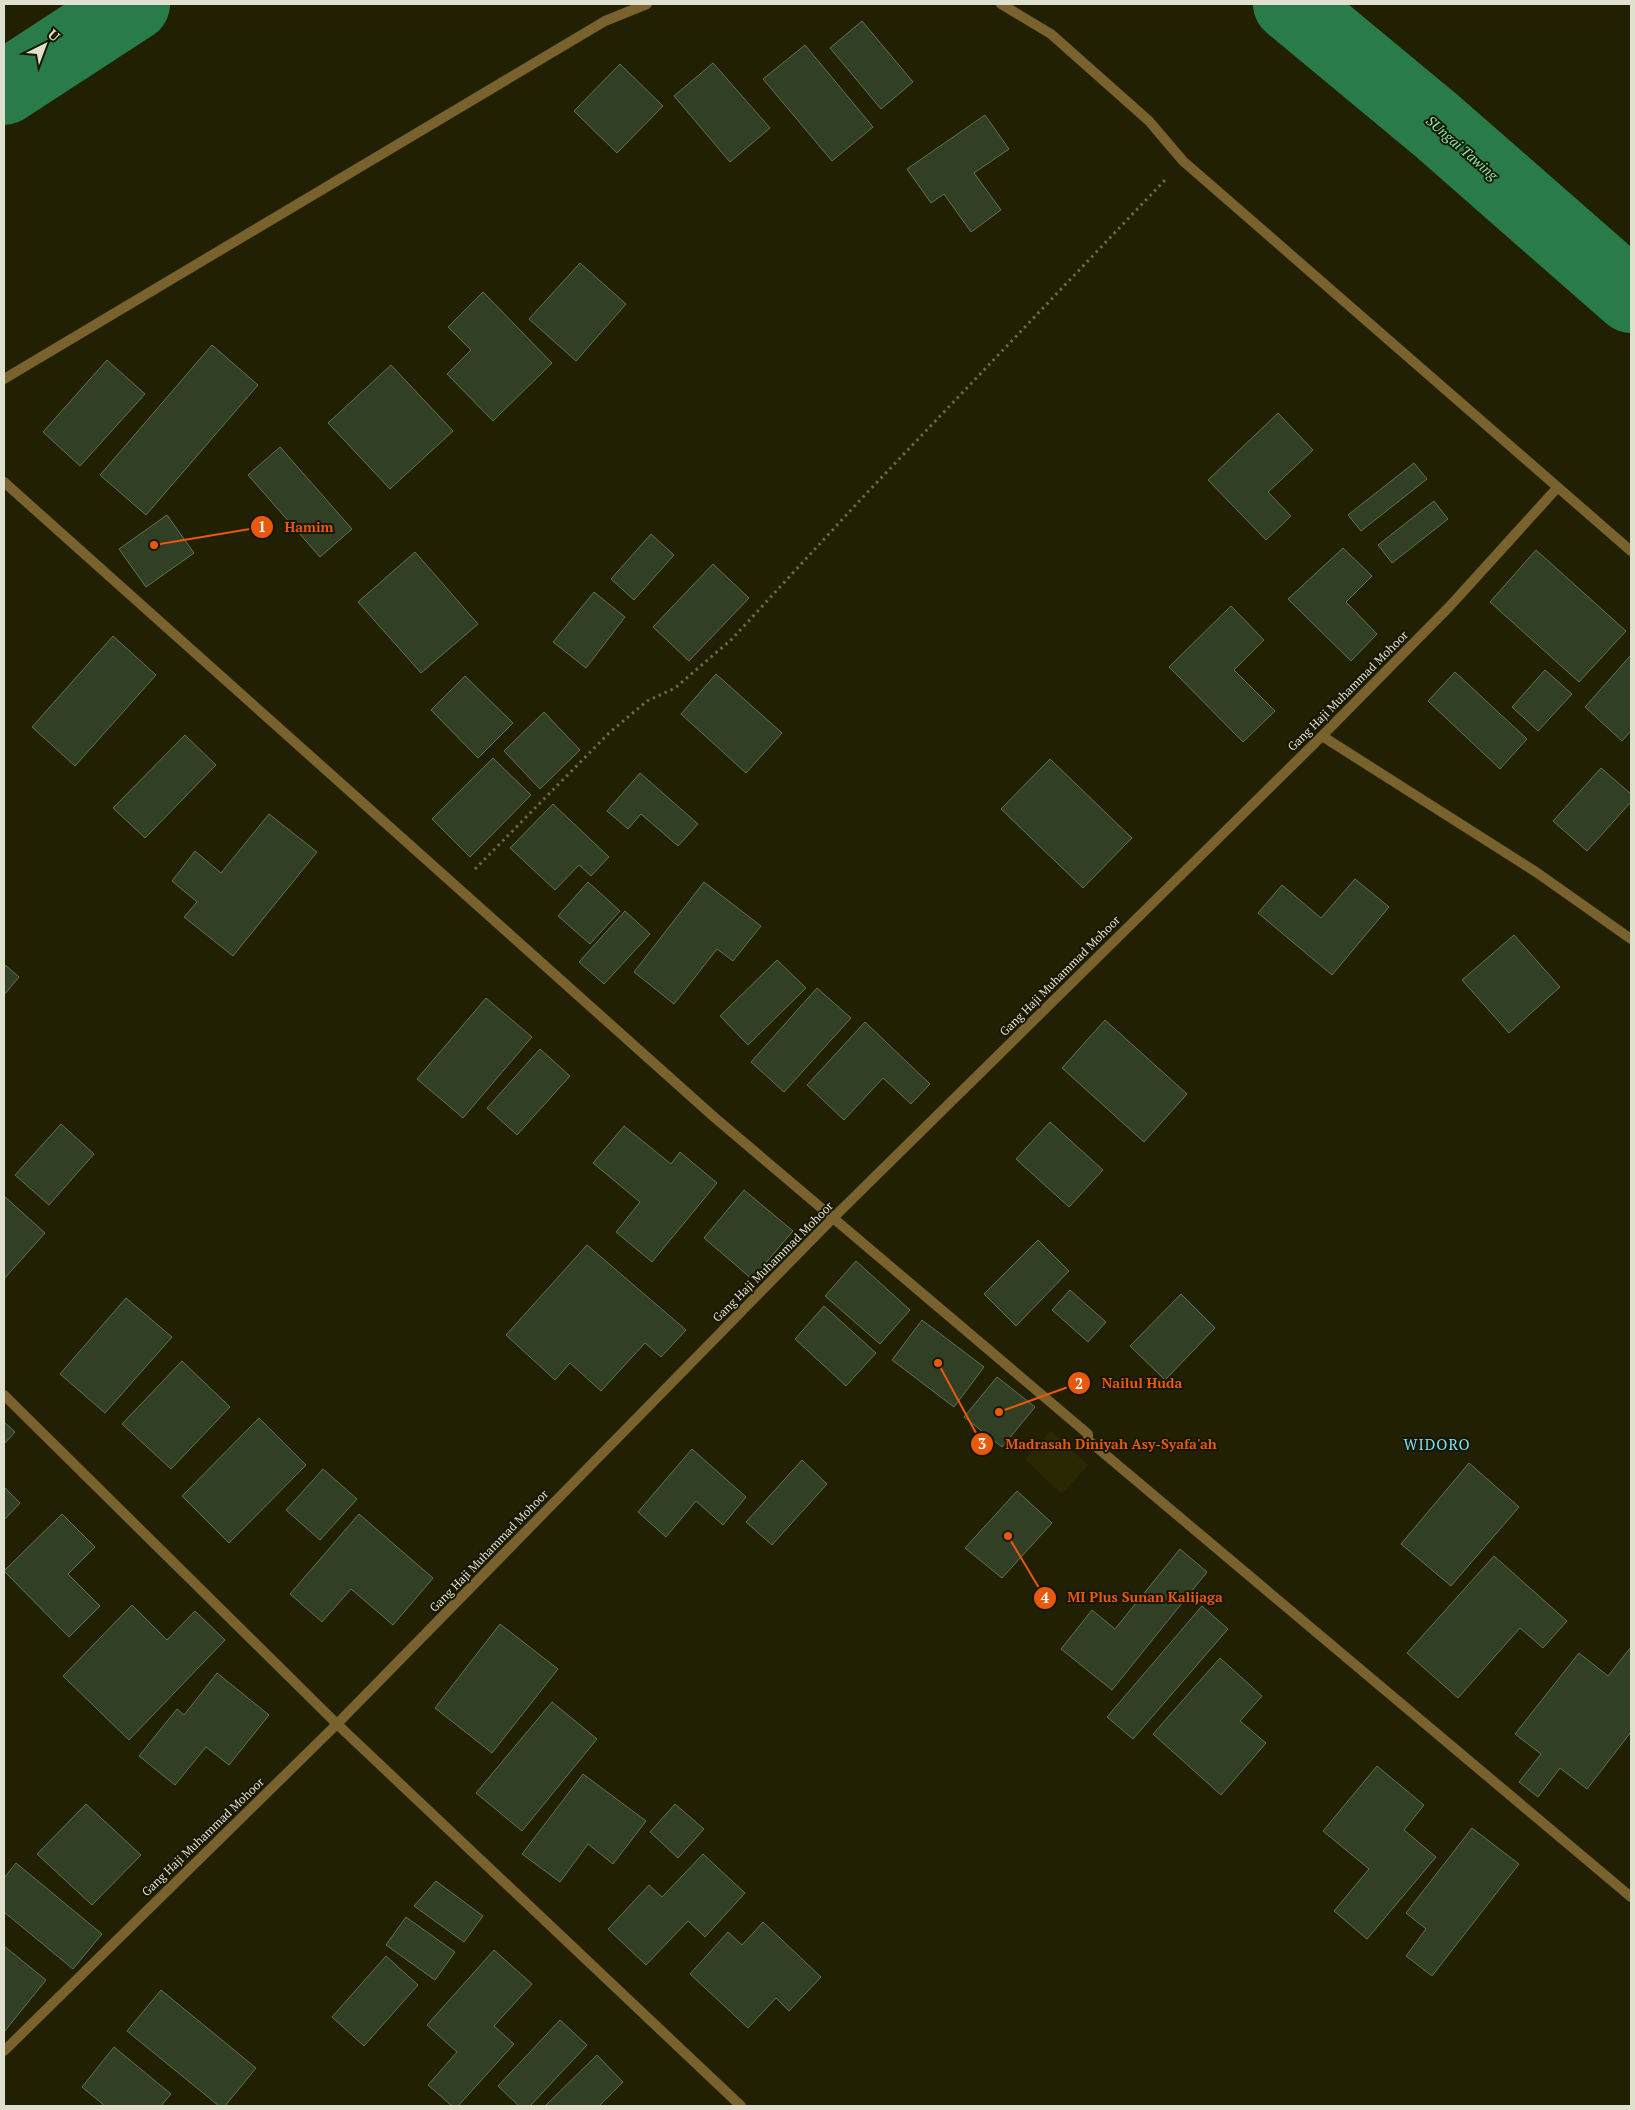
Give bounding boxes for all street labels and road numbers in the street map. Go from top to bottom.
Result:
street label: Gang Haji Muhammad Mohoor [1284,627,1411,754]
street label: Gang Haji Muhammad Mohoor [996,912,1123,1039]
street label: Gang Haji Muhammad Mohoor [709,1198,836,1325]
street label: Gang Haji Muhammad Mohoor [426,1486,551,1615]
street label: Gang Haji Muhammad Mohoor [138,1774,267,1899]

